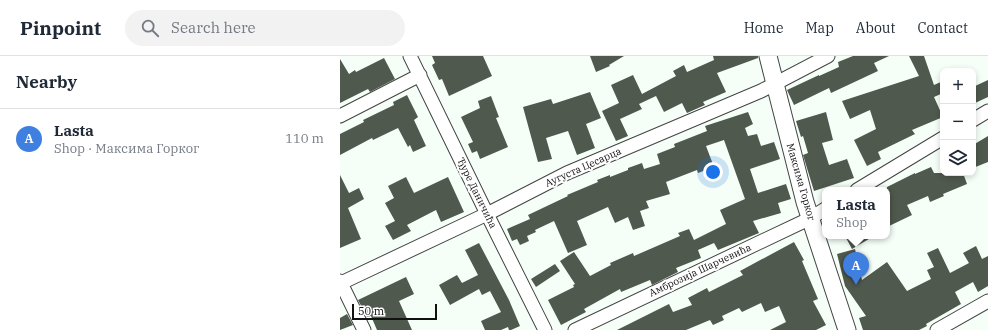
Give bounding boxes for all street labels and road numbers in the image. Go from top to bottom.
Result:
street label: Максима Горког [784,142,818,222]
street label: Аугуста Цесарца [543,144,624,190]
street label: Ђуре Даничића [454,155,500,231]
street label: Амброзија Шарчевића [647,240,754,299]

